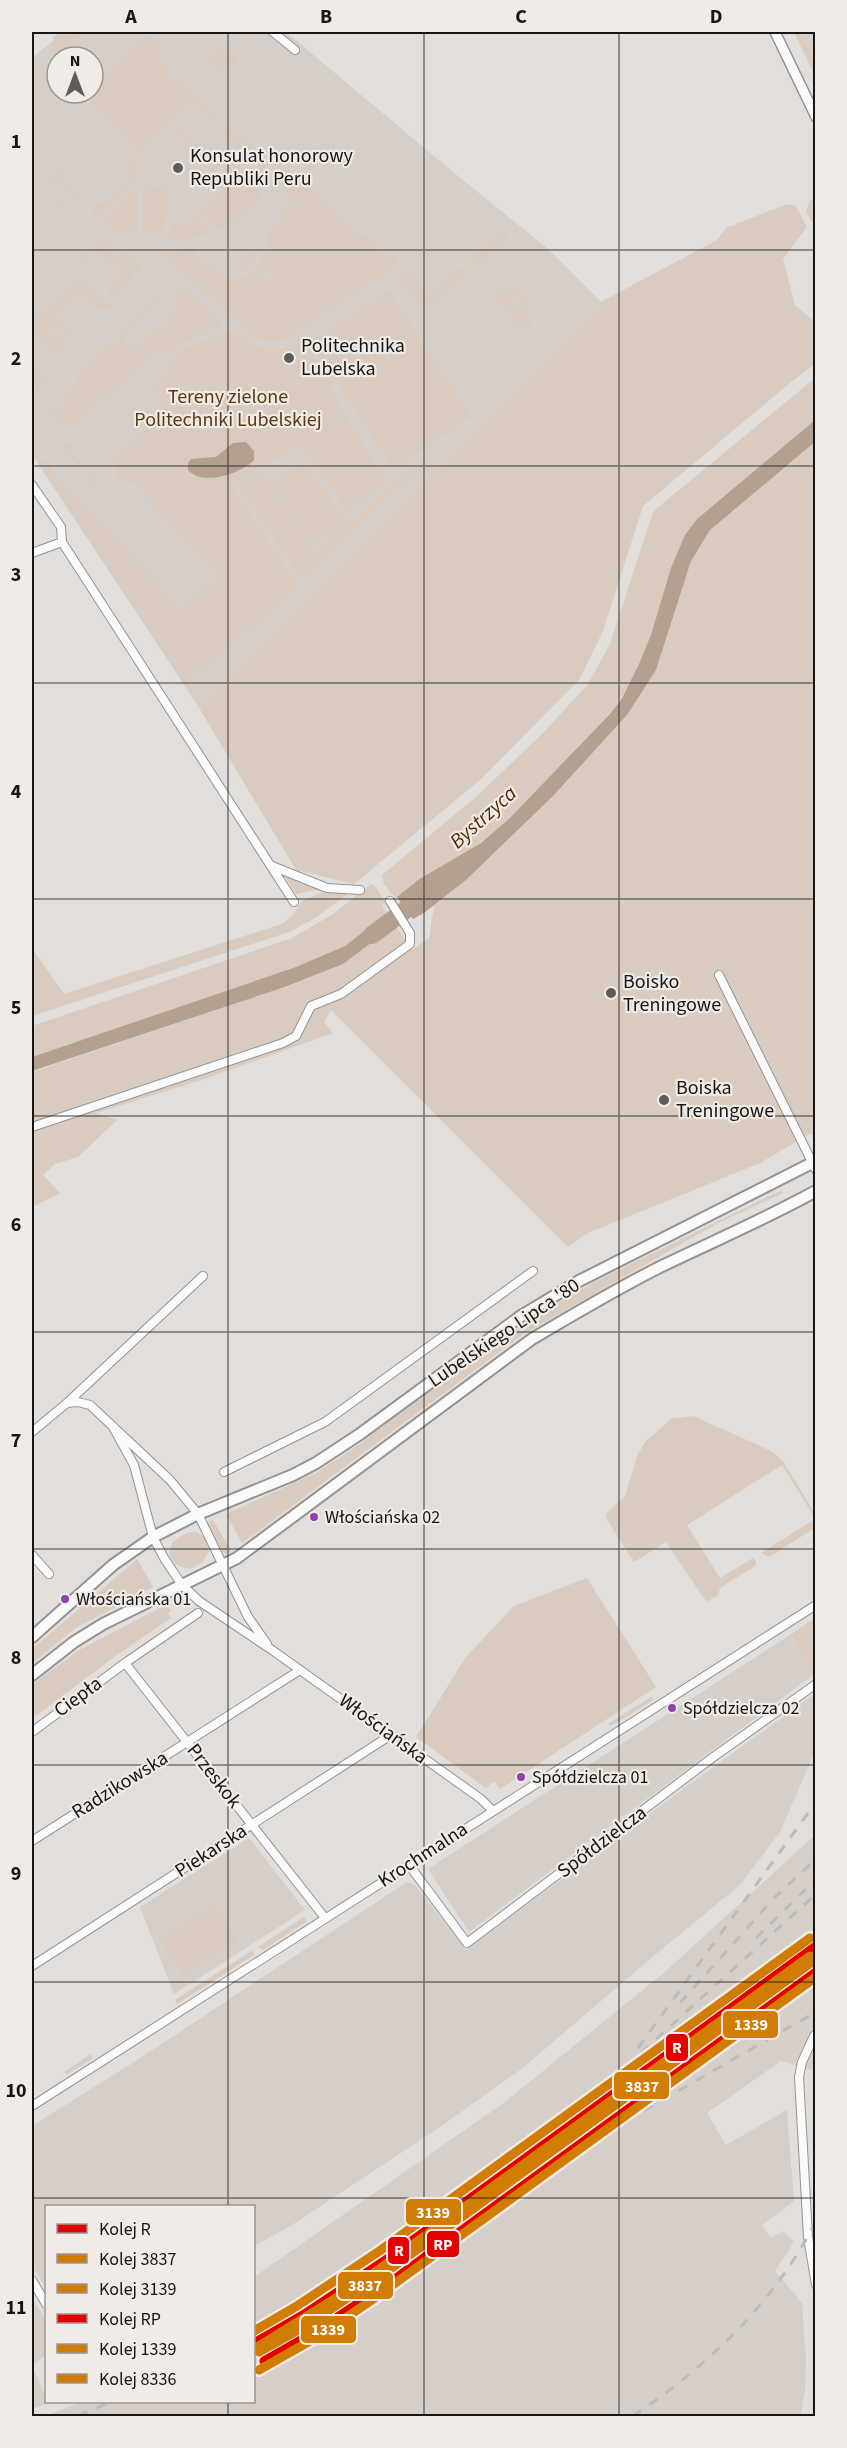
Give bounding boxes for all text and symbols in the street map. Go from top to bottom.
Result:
text: A [124,3,137,31]
text: B [320,3,332,31]
text: C [515,3,527,31]
text: D [710,3,722,31]
north arrow [45,45,105,105]
text: N [70,50,80,72]
text: 1 [11,128,21,156]
place label: Konsulat honorowy Republiki Peru [190,142,354,193]
marker: Konsulat honorowy Republiki Peru [171,161,185,175]
place label: Politechnika Lubelska [301,332,405,383]
text: 2 [11,345,21,373]
marker: Politechnika Lubelska [282,351,296,365]
park label: Tereny zielone Politechniki Lubelskiej [134,383,322,434]
text: 3 [11,561,21,589]
text: 4 [11,778,22,806]
water label: Bystrzyca [443,779,523,855]
place label: Boisko Treningowe [623,968,721,1019]
marker: Boisko Treningowe [604,986,618,1000]
text: 5 [11,994,21,1022]
place label: Boiska Treningowe [676,1074,774,1125]
marker: Boiska Treningowe [657,1093,671,1107]
text: 6 [11,1211,21,1239]
street label: Lubelskiego Lipca '80 [423,1272,586,1394]
text: 7 [11,1427,21,1455]
place label: Włościańska 02 [325,1505,440,1530]
marker: Włościańska 02 [308,1511,320,1523]
place label: Włościańska 01 [76,1587,191,1612]
marker: Włościańska 01 [59,1593,71,1605]
text: 8 [11,1644,21,1672]
street label: Ciepła [48,1670,108,1724]
street label: Włościańska [333,1687,433,1771]
place label: Spółdzielcza 02 [683,1696,799,1721]
marker: Spółdzielcza 02 [666,1702,678,1714]
street label: Przeskok [180,1738,248,1814]
street label: Radzikowska [66,1744,174,1826]
place label: Spółdzielcza 01 [532,1765,648,1790]
marker: Spółdzielcza 01 [515,1771,527,1783]
street label: Spółdzielcza [551,1799,653,1885]
street label: Krochmalna [373,1815,473,1895]
street label: Piekarska [169,1817,253,1885]
text: 9 [11,1860,21,1888]
line badge: 1339 [722,2010,779,2039]
text: 1339 [734,2014,768,2036]
line badge: R [665,2033,689,2062]
text: R [672,2037,682,2059]
line badge: 3837 [613,2071,670,2100]
text: 3837 [625,2076,659,2098]
text: 10 [5,2077,27,2105]
line badge: 3139 [405,2198,462,2226]
text: 3139 [416,2202,450,2224]
legend [45,2205,255,2403]
text: Kolej R [99,2217,151,2242]
line badge: RP [426,2230,460,2258]
text: RP [433,2234,453,2256]
line badge: R [387,2236,410,2265]
text: R [394,2240,404,2262]
text: Kolej 3837 [99,2247,176,2272]
line badge: 3837 [337,2271,394,2300]
text: 3837 [348,2275,382,2297]
text: Kolej 3139 [99,2277,176,2302]
text: 11 [5,2294,27,2322]
text: Kolej RP [99,2307,161,2332]
line badge: 1339 [300,2315,357,2344]
text: 1339 [311,2319,345,2341]
text: Kolej 1339 [99,2337,176,2362]
text: Kolej 8336 [99,2367,176,2392]

